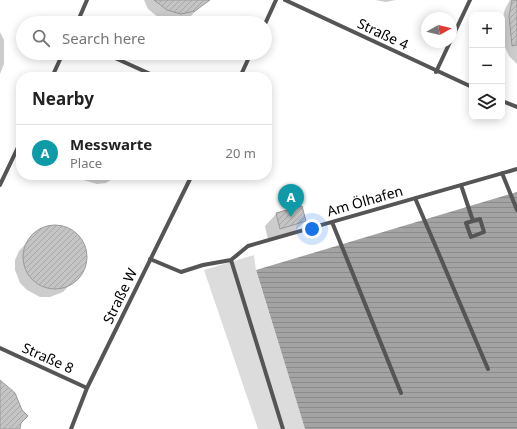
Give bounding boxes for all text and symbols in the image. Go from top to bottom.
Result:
north arrow [421,12,457,48]
map controls [469,12,505,120]
button: + [469,12,505,48]
street label: Straße 4 [355,13,412,54]
search box [16,16,272,60]
icon: search [30,27,52,49]
text: Search here [62,28,145,48]
button: − [469,48,505,84]
button: layers [469,84,505,120]
text: Nearby [32,87,94,110]
text: Messwarte [70,134,152,154]
text: A [41,144,50,162]
text: 20 m [226,144,256,162]
text: Place [70,154,102,172]
street label: Am Ölhafen [325,181,405,220]
pin: A [278,184,304,217]
your location [302,219,322,239]
street label: Straße W [98,265,141,327]
street label: Straße 8 [19,338,77,377]

